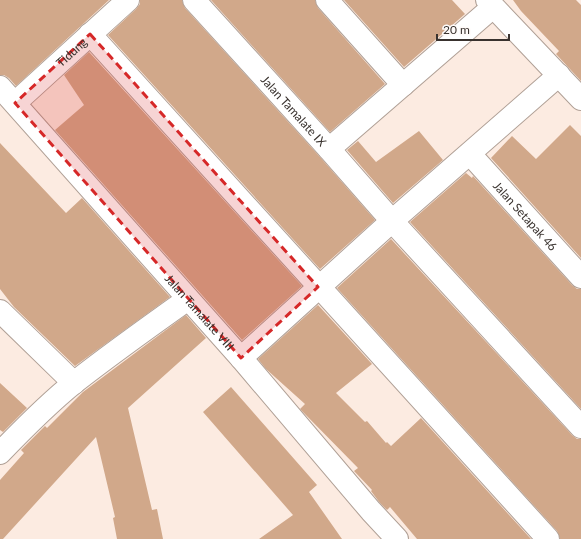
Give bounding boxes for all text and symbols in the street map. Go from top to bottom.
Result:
scale bar [437,16,509,42]
text: 20 m [443,22,470,37]
street label: Tidung [53,34,90,70]
street label: Jalan Tamalate IX [258,72,330,149]
street label: Jalan Setapak 46 [490,178,561,253]
street label: Jalan Tamalate VIII [162,271,238,353]

